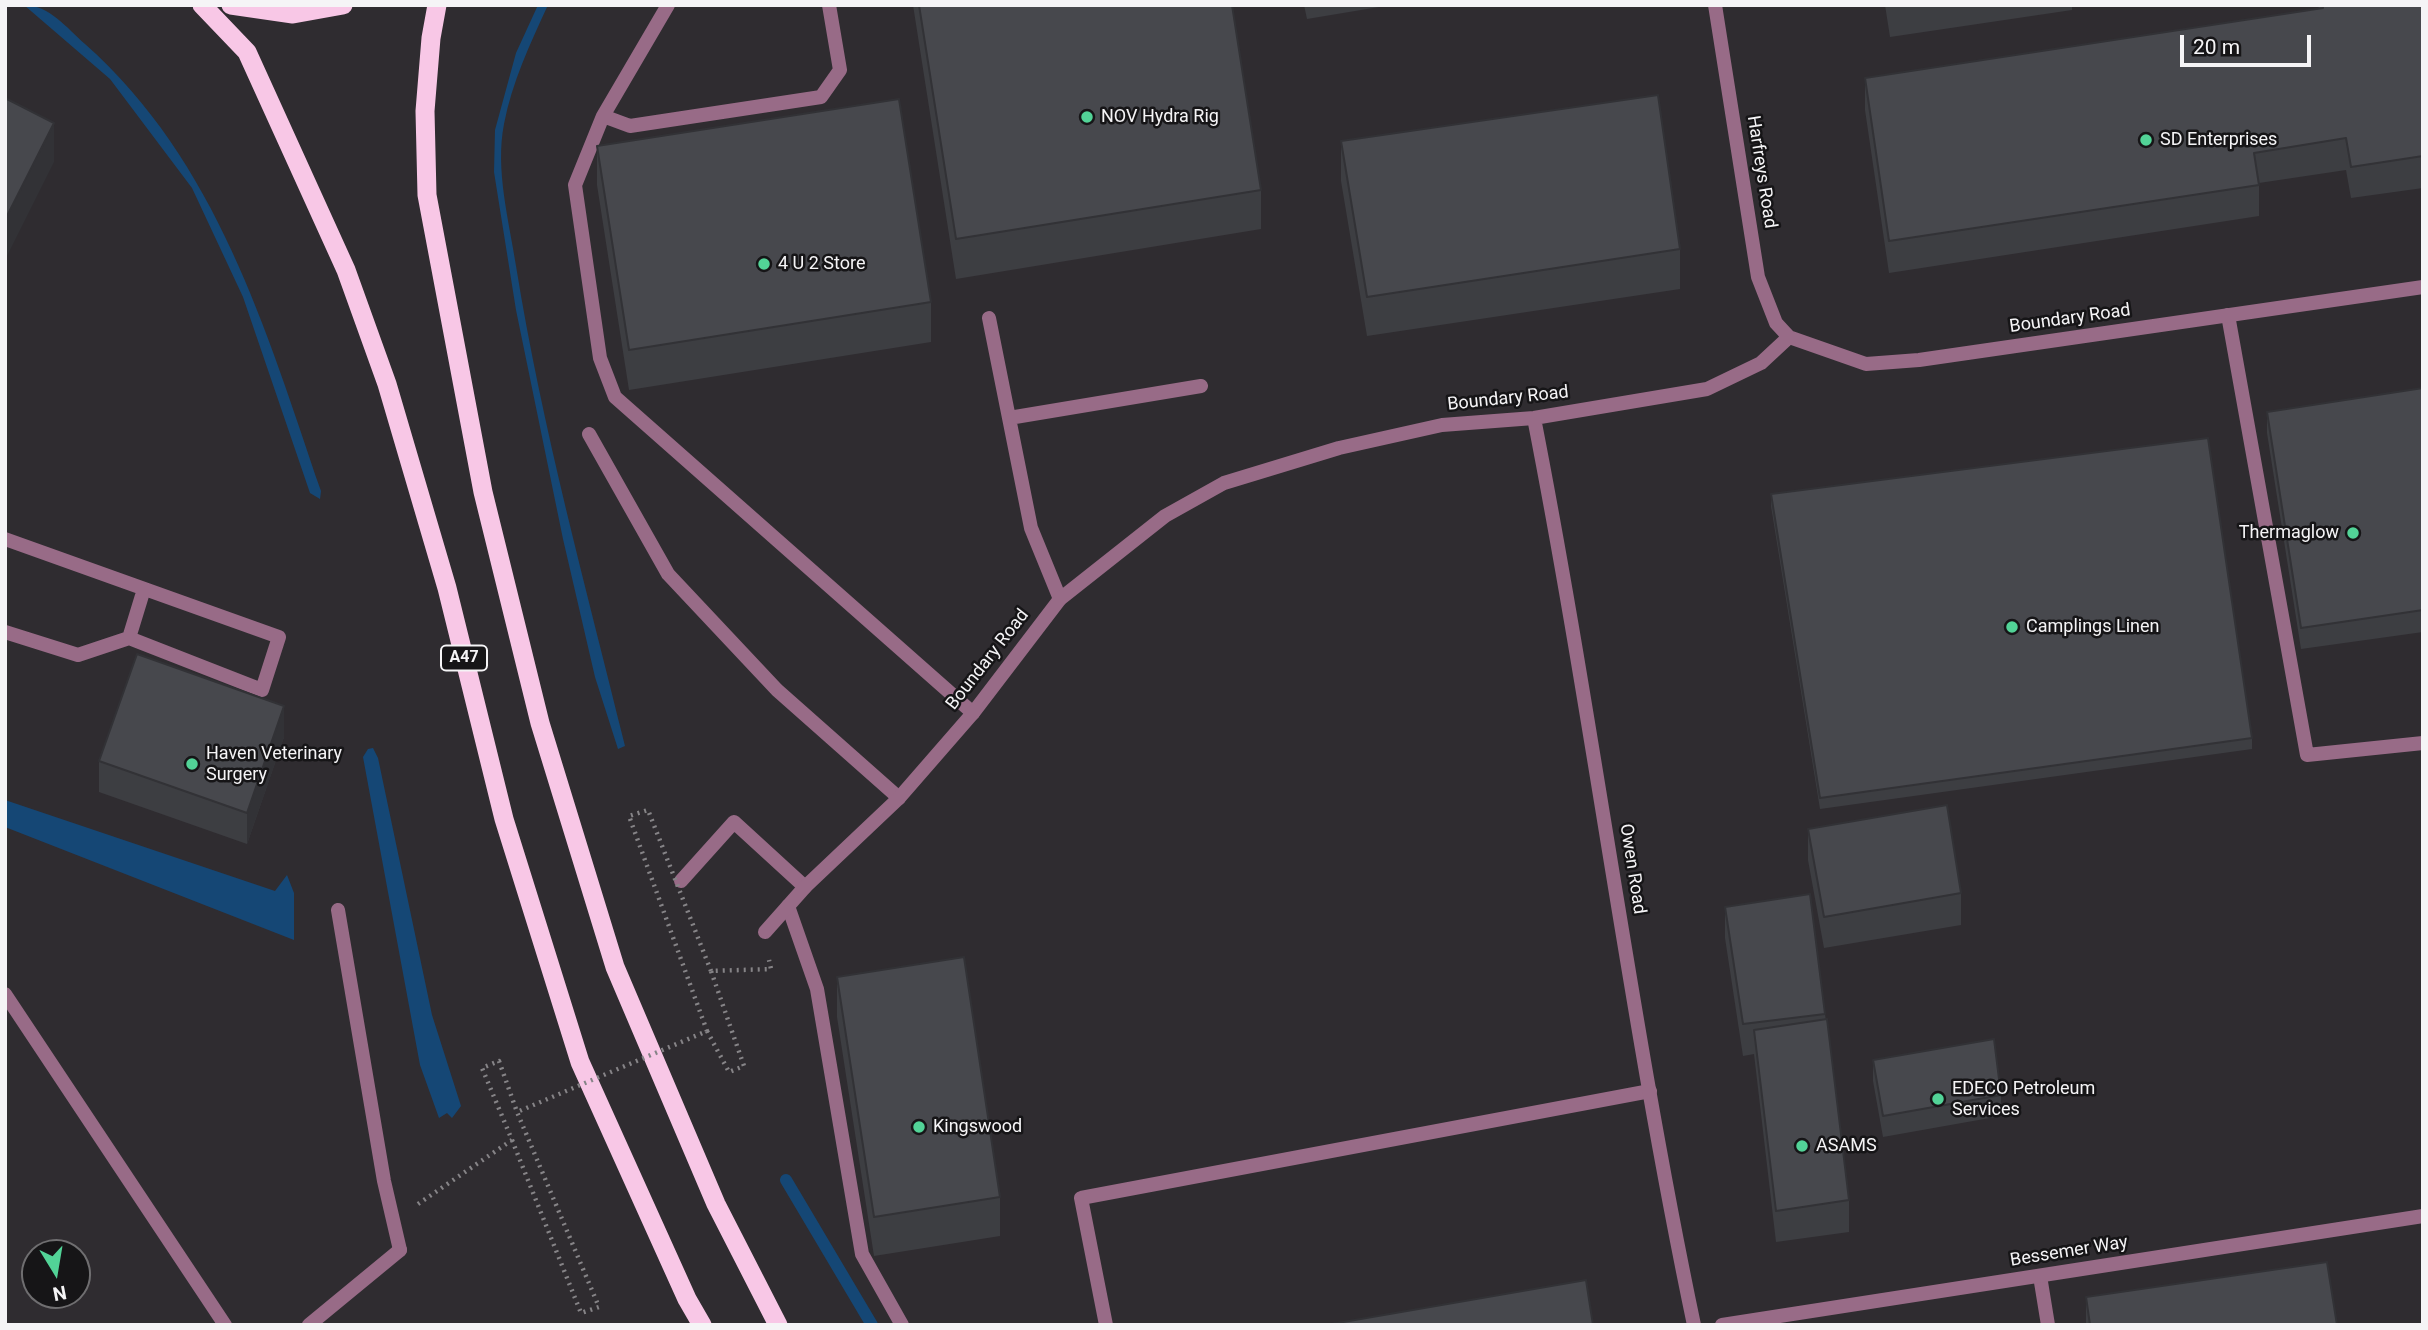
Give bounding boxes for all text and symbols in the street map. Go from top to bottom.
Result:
scale bar [2183,21,2314,65]
text: 20 m [2193,35,2240,59]
place label: NOV Hydra Rig [1101,106,1219,128]
marker: NOV Hydra Rig [1079,109,1095,125]
street label: Harfreys Road [1741,114,1781,230]
place label: SD Enterprises [2160,129,2277,151]
marker: SD Enterprises [2138,132,2154,148]
place label: 4 U 2 Store [778,253,865,275]
marker: 4 U 2 Store [756,256,772,272]
street label: Boundary Road [2008,300,2132,338]
street label: Boundary Road [1446,382,1570,416]
place label: Thermaglow [2239,522,2339,544]
marker: Thermaglow [2345,525,2361,541]
street label: Boundary Road [942,605,1034,715]
place label: Camplings Linen [2026,616,2159,638]
marker: Camplings Linen [2004,619,2020,635]
road number: A47 [441,646,487,670]
place label: Haven Veterinary Surgery [206,743,342,786]
marker: Haven Veterinary Surgery [184,756,200,772]
street label: Owen Road [1614,822,1650,916]
place label: EDECO Petroleum Services [1952,1078,2095,1120]
marker: EDECO Petroleum Services [1930,1091,1946,1107]
place label: Kingswood [933,1116,1022,1138]
marker: Kingswood [911,1119,927,1135]
place label: ASAMS [1816,1135,1877,1157]
marker: ASAMS [1794,1138,1810,1154]
street label: Bessemer Way [2009,1232,2129,1272]
north arrow [21,1239,91,1309]
text: N [51,1281,68,1306]

